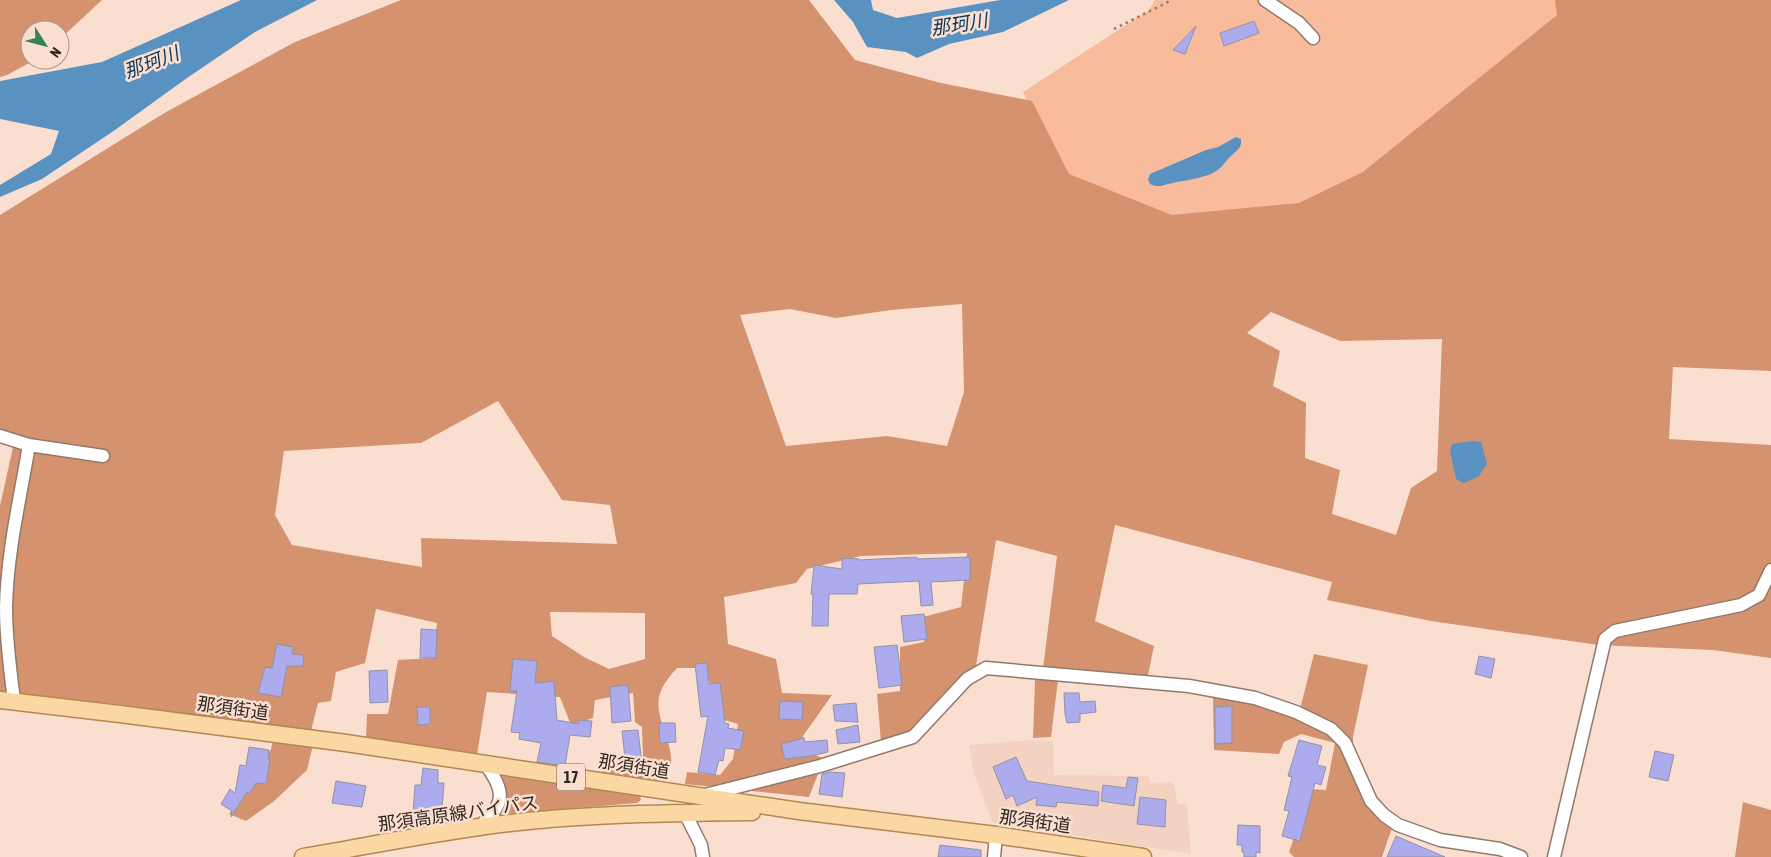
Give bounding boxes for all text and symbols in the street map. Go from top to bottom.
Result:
water label: 那珂川 [929,8,991,39]
north arrow [20,20,70,70]
water label: 那珂川 [120,41,183,82]
text: N [47,45,64,61]
street label: 那須街道 [196,693,270,723]
street label: 那須街道 [597,750,671,782]
road number: 17 [557,764,585,790]
street label: 那須高原線バイパス [377,791,539,835]
street label: 那須街道 [998,806,1072,836]

